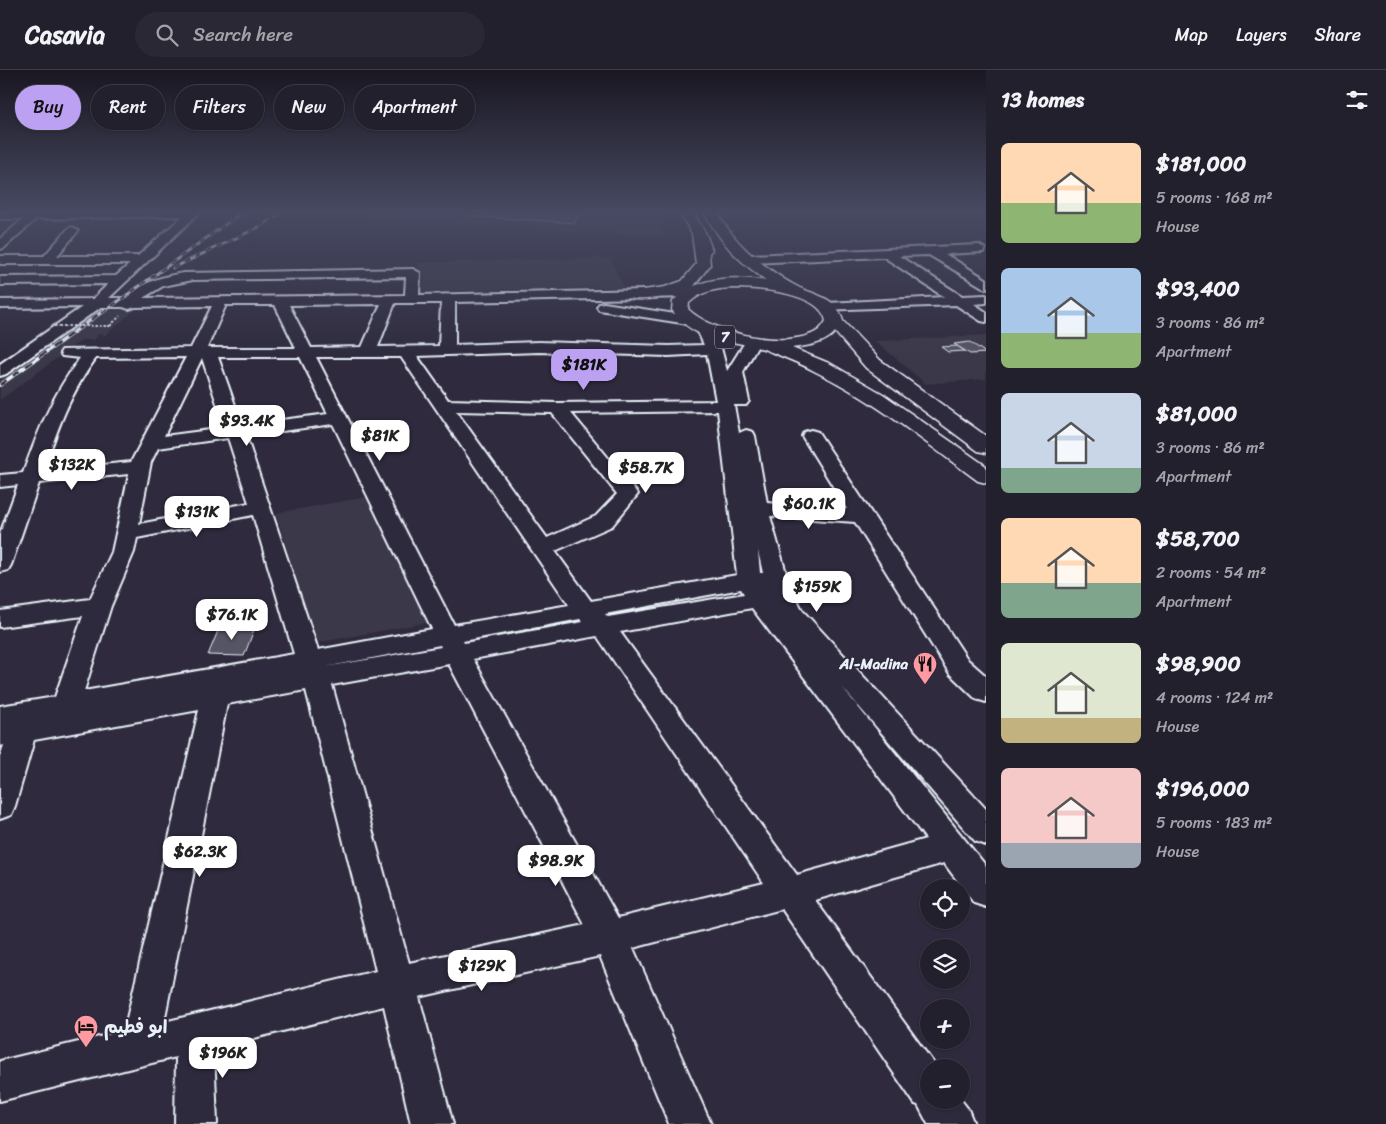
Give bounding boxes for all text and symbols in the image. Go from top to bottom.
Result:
search box [135,12,485,57]
text: Casavia [25,14,105,56]
text: Search here [193,18,293,51]
text: Map [1175,19,1208,51]
text: Layers [1236,19,1287,51]
text: Share [1315,19,1361,51]
icon: search [153,21,181,49]
text: 13 homes [1001,81,1084,119]
chip: Buy [15,85,81,130]
chip: Rent [91,85,165,130]
chip: Filters [175,85,264,130]
chip: New [274,85,344,130]
chip: Apartment [354,85,475,130]
icon: filters [1343,86,1371,114]
text: $181,000 [1156,145,1246,183]
icon: home [1041,163,1101,223]
text: 5 rooms · 168 m² [1156,183,1273,212]
text: House [1156,212,1199,241]
text: $93,400 [1156,270,1240,308]
icon: home [1041,288,1101,348]
text: 3 rooms · 86 m² [1156,308,1265,337]
road number: 7 [715,326,735,348]
text: Apartment [1156,337,1232,366]
pin: $181K [549,348,619,391]
text: $181K [562,350,606,379]
text: $81,000 [1156,395,1237,433]
pin: $93.4K [206,404,288,447]
text: $93.4K [220,406,274,435]
icon: home [1041,413,1101,473]
pin: $81K [350,420,410,462]
text: $81K [361,421,399,450]
text: 3 rooms · 86 m² [1156,433,1265,462]
pin: $132K [37,448,107,491]
text: $132K [49,450,95,479]
pin: $58.7K [605,452,687,494]
text: $58.7K [619,453,673,482]
text: Apartment [1156,462,1232,491]
pin: $60.1K [768,488,850,530]
text: $60.1K [783,489,835,518]
pin: $131K [162,496,232,538]
text: $131K [175,497,219,526]
text: $58,700 [1156,520,1240,558]
icon: home [1041,538,1101,598]
text: 2 rooms · 54 m² [1156,558,1266,587]
pin: $159K [782,570,852,613]
text: $159K [794,572,840,601]
text: Apartment [1156,587,1232,616]
pin: $76.1K [191,598,273,641]
text: $76.1K [207,600,257,629]
text: $98,900 [1156,645,1241,683]
place label: Al-Madina [838,651,908,677]
restaurant icon: Al-Madina [912,651,938,685]
icon: home [1041,663,1101,723]
text: 4 rooms · 124 m² [1156,683,1273,712]
text: House [1156,712,1199,741]
text: $196,000 [1156,770,1249,808]
icon: home [1041,788,1101,848]
text: 5 rooms · 183 m² [1156,808,1272,837]
pin: $62.3K [159,836,241,878]
text: $62.3K [174,837,226,866]
text: House [1156,837,1199,866]
pin: $98.9K [515,844,597,887]
text: $98.9K [529,846,583,875]
map controls [920,879,970,1109]
button: locate [920,879,970,929]
button: layers [920,939,970,989]
pin: $129K [447,950,517,992]
text: $129K [459,951,505,980]
button: + [920,999,970,1049]
place label: ابو فطيم [104,1011,167,1043]
hotel icon: ابو فطيم [73,1014,99,1048]
pin: $196K [188,1036,258,1079]
text: $196K [200,1038,246,1067]
button: − [920,1059,970,1109]

